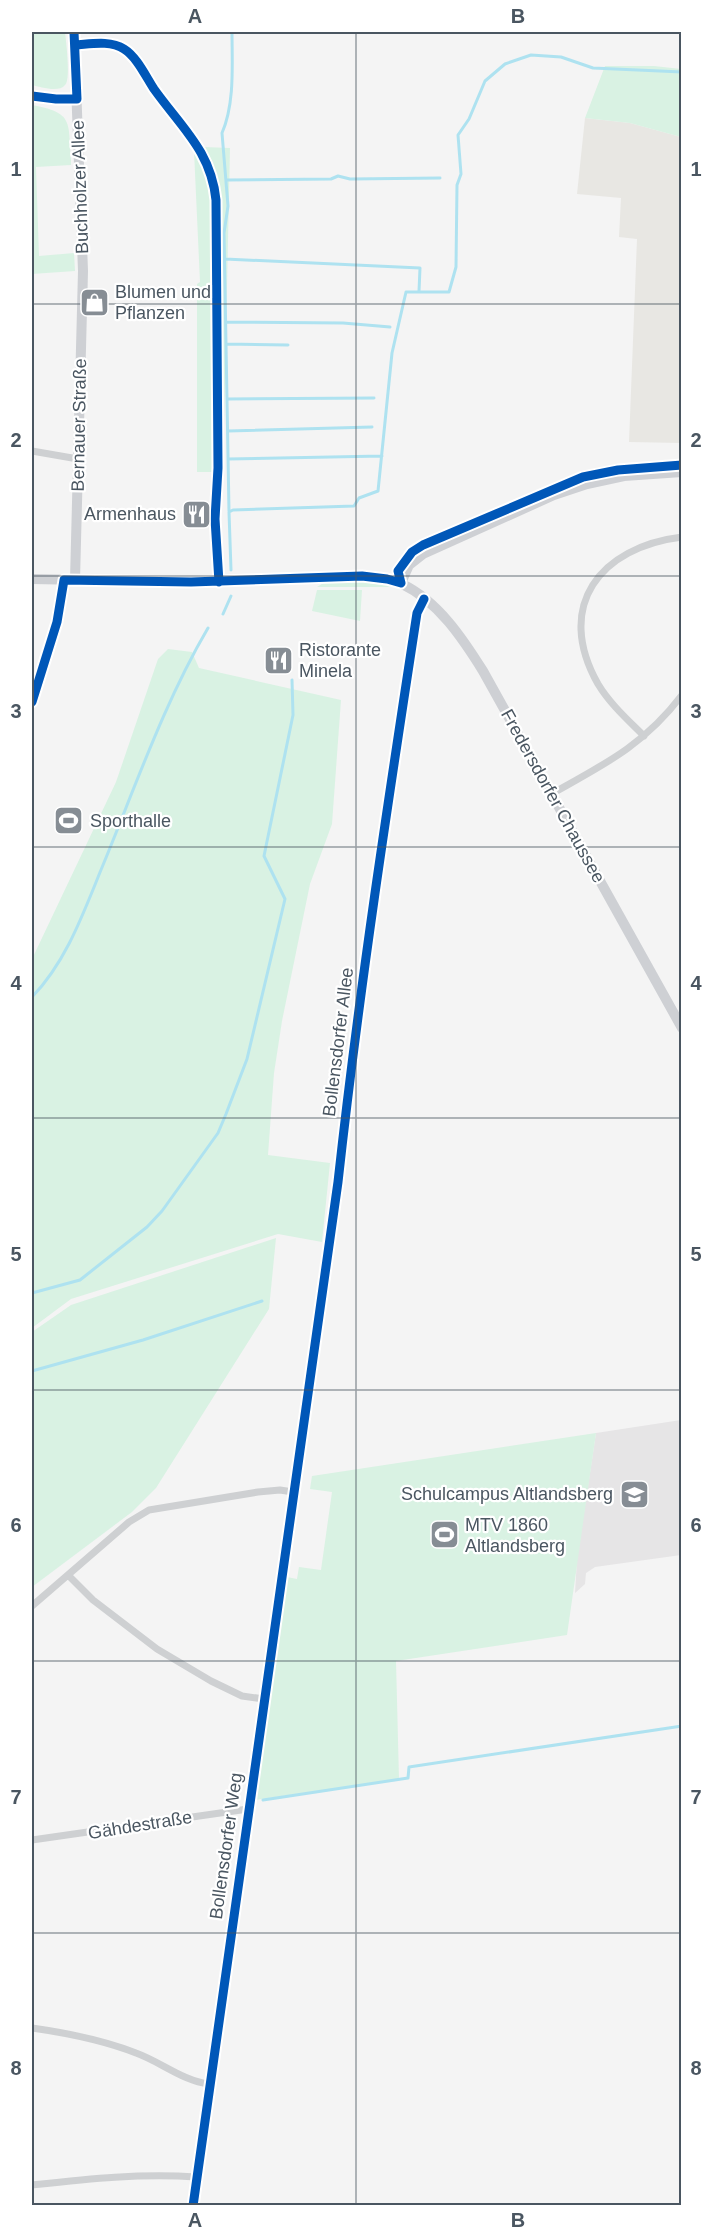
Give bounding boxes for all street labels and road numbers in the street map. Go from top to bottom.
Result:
street label: Buchholzer Allee [68,120,92,254]
street label: Bernauer Straße [68,358,90,492]
street label: Fredersdorfer Chaussee [497,706,609,886]
street label: Bollensdorfer Allee [319,966,357,1118]
street label: Bollensdorfer Weg [206,1771,246,1921]
street label: Gähdestraße [87,1807,193,1843]

